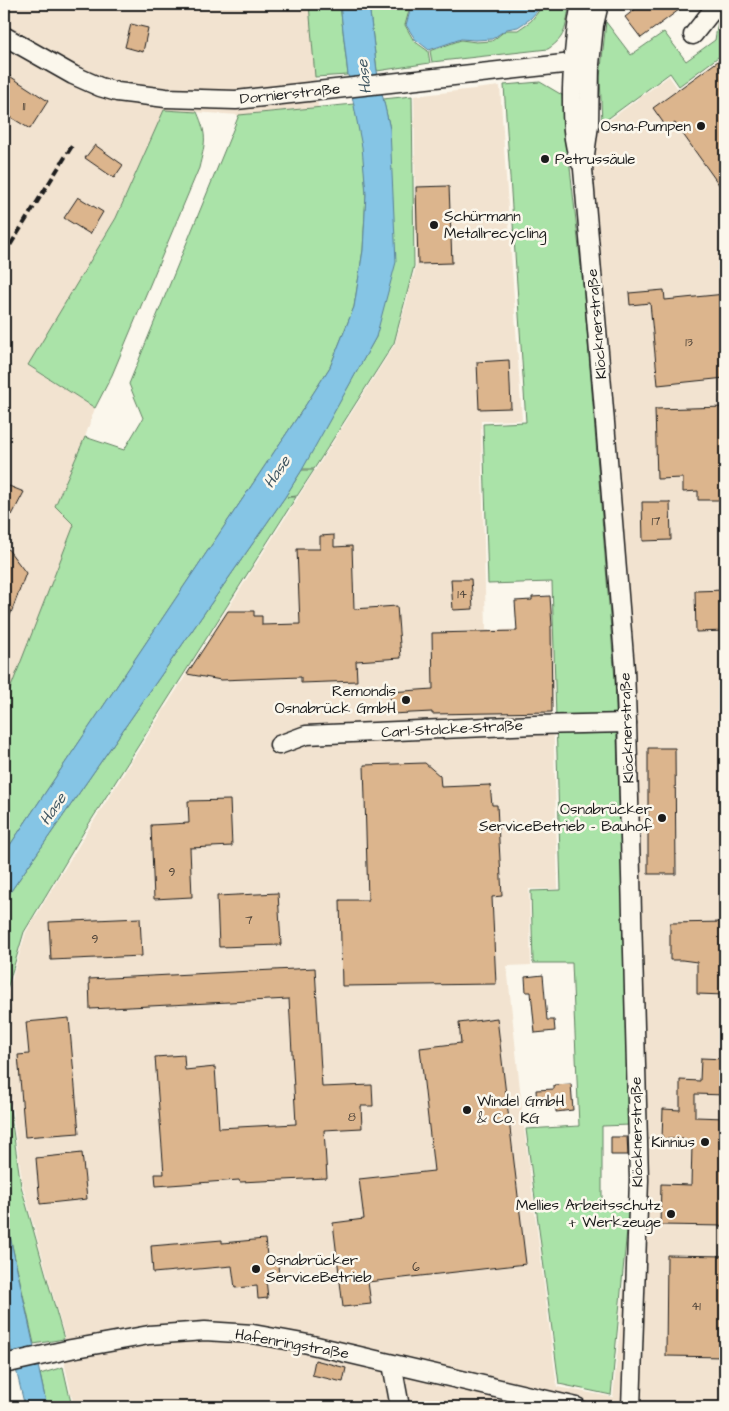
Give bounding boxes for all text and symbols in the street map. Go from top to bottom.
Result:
water label: Hase [351,57,377,95]
street label: Dornierstraße [239,78,341,110]
house number: 11 [22,98,26,115]
place label: Osna-Pumpen [601,116,691,137]
marker: Osna-Pumpen [695,120,707,132]
place label: Petrussäule [555,149,635,170]
marker: Petrussäule [539,153,551,165]
place label: Schürmann Metallrecycling [444,206,547,245]
marker: Schürmann Metallrecycling [428,219,440,231]
street label: Klöcknerstraße [582,268,612,380]
house number: 13 [685,334,693,351]
water label: Hase [258,450,297,492]
house number: 17 [652,513,661,530]
house number: 14 [457,586,467,603]
street label: Klöcknerstraße [615,672,639,784]
place label: Remondis Osnabrück GmbH [275,681,396,719]
marker: Remondis Osnabrück GmbH [400,694,412,706]
street label: Carl-Stolcke-Straße [381,715,523,743]
water label: Hase [34,787,73,829]
place label: Osnabrücker ServiceBetrieb - Bauhof [479,799,652,837]
marker: Osnabrücker ServiceBetrieb - Bauhof [656,812,668,824]
house number: 9 [169,864,176,881]
house number: 7 [245,912,253,929]
house number: 9 [92,931,99,948]
street label: Klöcknerstraße [626,1076,648,1188]
place label: Windel GmbH & Co. KG [477,1091,565,1129]
marker: Windel GmbH & Co. KG [461,1104,473,1116]
house number: 8 [348,1109,356,1126]
place label: Kinnius [651,1132,695,1153]
marker: Kinnius [699,1136,711,1148]
place label: Mellies Arbeitsschutz + Werkzeuge [516,1195,662,1234]
marker: Mellies Arbeitsschutz + Werkzeuge [665,1208,677,1220]
place label: Osnabrücker ServiceBetrieb [266,1250,372,1288]
house number: 6 [412,1259,420,1276]
marker: Osnabrücker ServiceBetrieb [250,1263,262,1275]
house number: 41 [691,1298,701,1315]
street label: Hafenringstraße [233,1324,351,1365]

